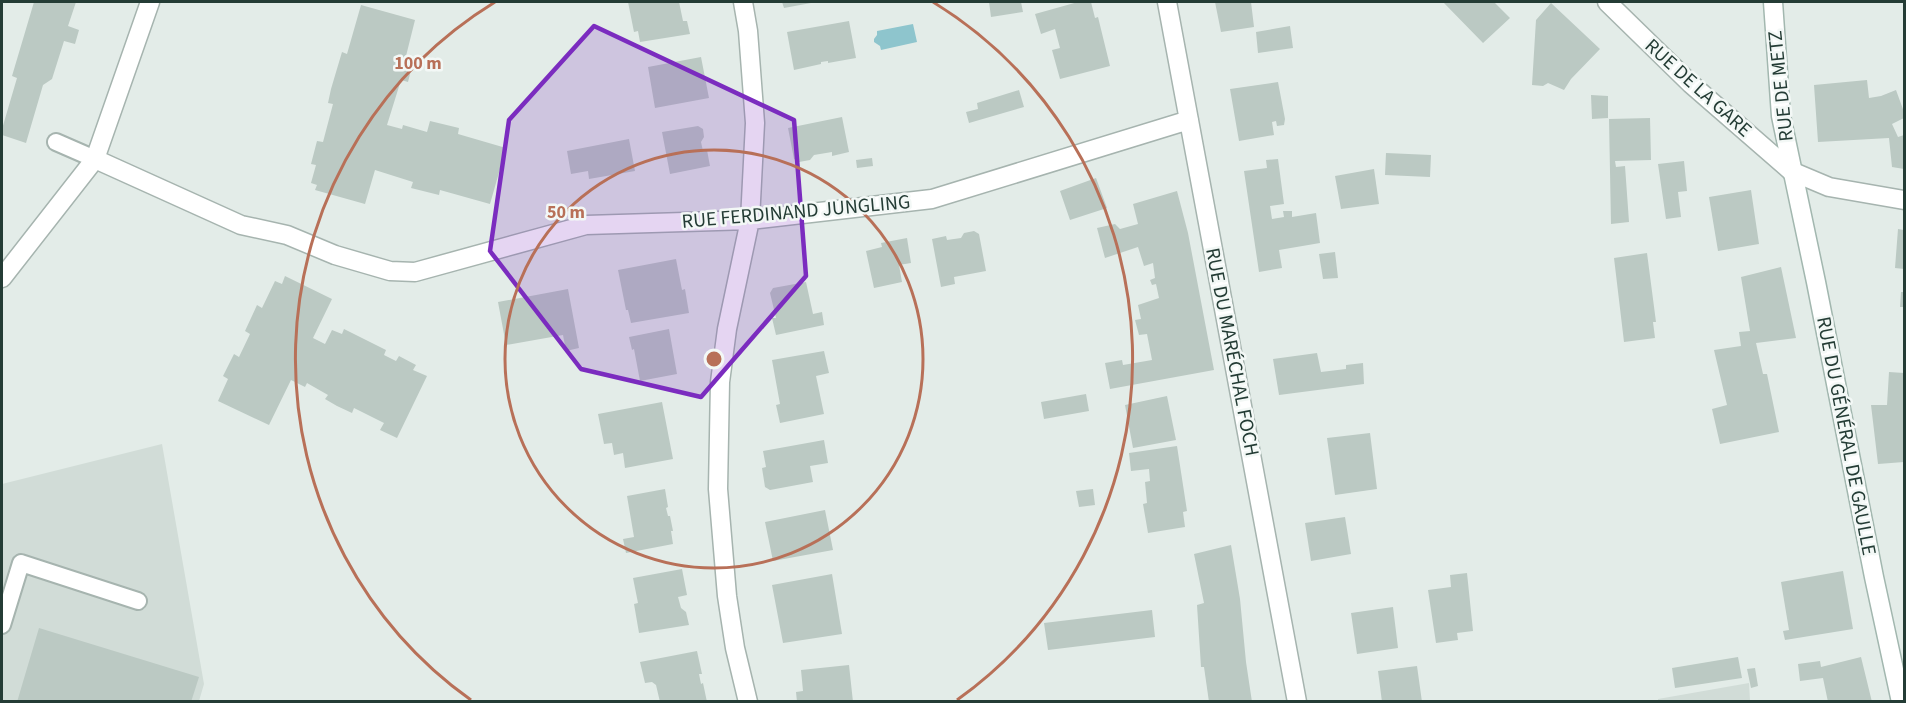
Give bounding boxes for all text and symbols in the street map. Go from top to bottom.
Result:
street label: RUE DE METZ [1761,29,1801,143]
street label: RUE DE LA GARE [1638,32,1758,144]
text: 100 m [394,51,442,76]
street label: RUE FERDINAND JUNGLING [681,188,911,236]
text: 50 m [547,200,585,225]
street label: RUE DU MARÉCHAL FOCH [1198,245,1266,459]
street label: RUE DU GÉNÉRAL DE GAULLE [1809,314,1883,558]
centre of rings [704,349,724,369]

